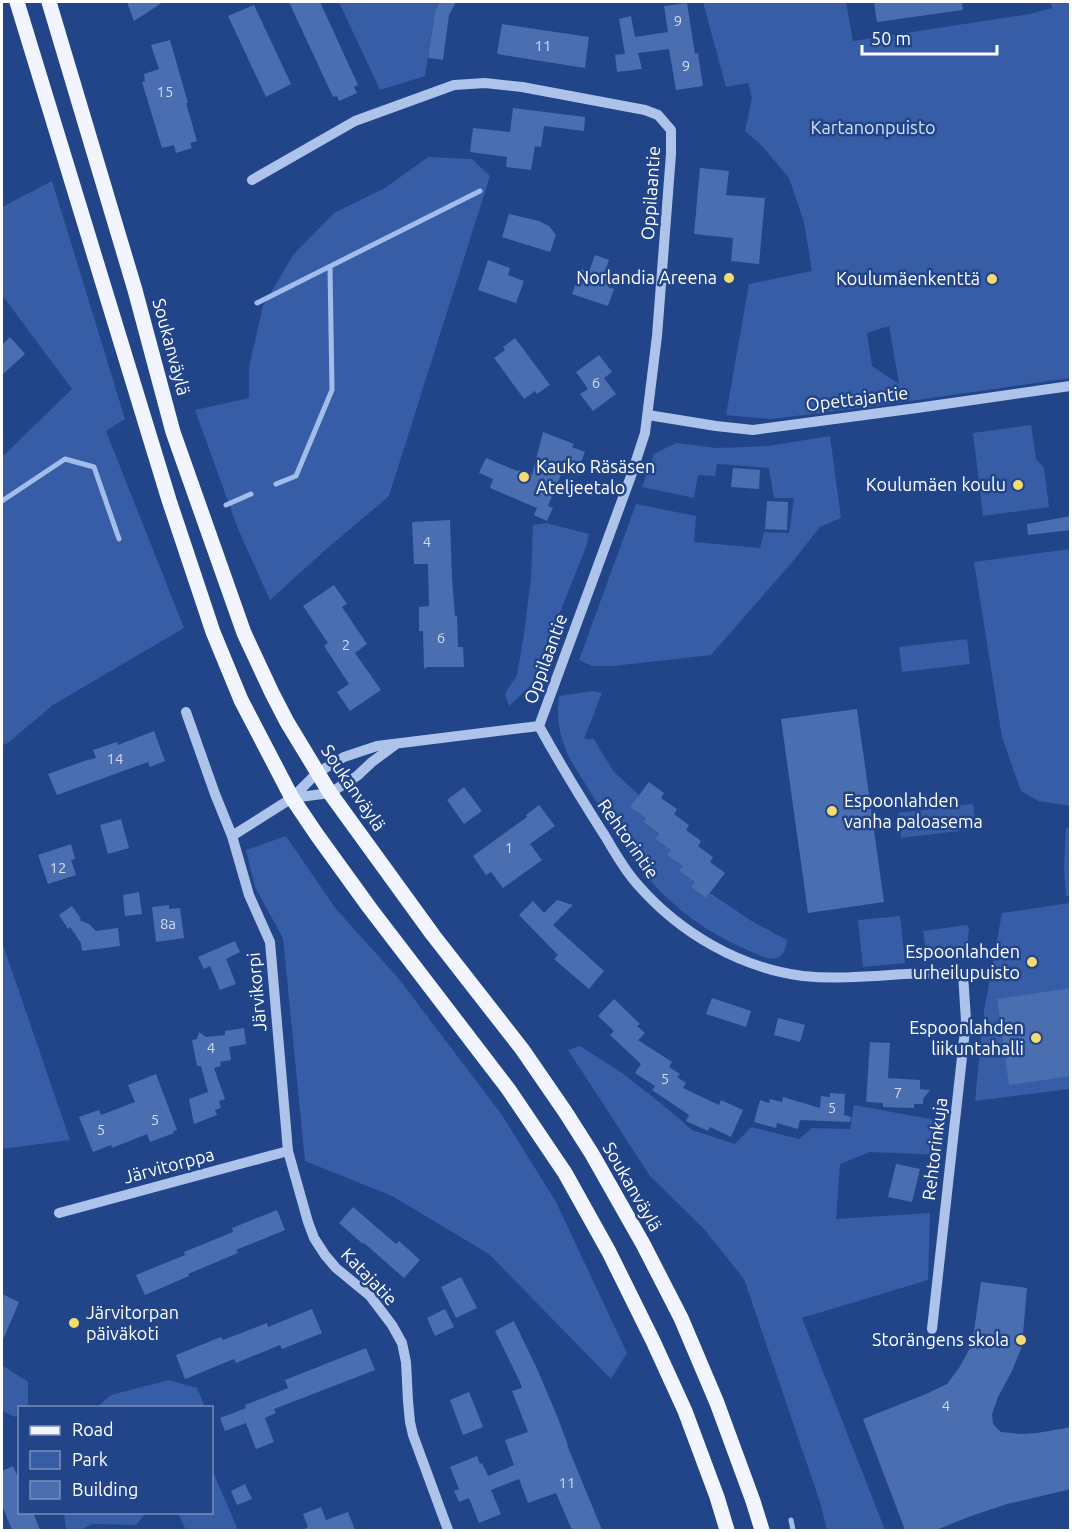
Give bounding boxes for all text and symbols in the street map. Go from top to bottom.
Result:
house number: 9 [674,12,682,29]
scale bar [862,18,997,56]
text: 50 m [871,28,911,48]
house number: 11 [535,37,551,54]
house number: 9 [682,57,690,74]
house number: 15 [157,83,173,100]
park label: Kartanonpuisto [811,117,935,137]
street label: Oppilaantie [637,145,663,241]
place label: Norlandia Areena [576,267,717,287]
place label: Koulumäenkenttä [836,268,980,288]
marker: Norlandia Areena [722,271,736,285]
marker: Koulumäenkenttä [985,272,999,286]
street label: Soukanväylä [149,296,195,397]
house number: 6 [592,374,600,391]
street label: Opettajantie [804,382,909,414]
place label: Kauko Räsäsen Ateljeetalo [536,456,655,497]
marker: Kauko Räsäsen Ateljeetalo [517,470,531,484]
place label: Koulumäen koulu [866,474,1006,494]
marker: Koulumäen koulu [1011,478,1025,492]
house number: 4 [423,533,431,550]
street label: Oppilaantie [520,611,571,706]
house number: 6 [437,629,445,646]
house number: 2 [342,636,350,653]
street label: Soukanväylä [318,741,390,834]
house number: 14 [107,750,123,767]
place label: Espoonlahden vanha paloasema [844,790,983,831]
street label: Rehtorintie [594,795,663,882]
marker: Espoonlahden vanha paloasema [825,804,839,818]
house number: 1 [505,839,513,856]
house number: 12 [50,859,66,876]
house number: 8a [160,915,176,932]
place label: Espoonlahden urheilupuisto [905,941,1020,982]
street label: Järvikorpi [243,952,269,1033]
marker: Espoonlahden urheilupuisto [1025,955,1039,969]
place label: Espoonlahden liikuntahalli [909,1017,1024,1058]
marker: Espoonlahden liikuntahalli [1029,1031,1043,1045]
house number: 4 [207,1039,215,1056]
house number: 5 [661,1070,669,1087]
house number: 7 [894,1084,902,1101]
street label: Rehtorinkuja [918,1096,950,1201]
house number: 5 [828,1099,836,1116]
house number: 5 [151,1111,159,1128]
house number: 5 [97,1121,105,1138]
street label: Soukanväylä [599,1138,666,1235]
street label: Järvitorppa [121,1143,216,1187]
street label: Katajatie [338,1244,402,1309]
place label: Järvitorpan päiväkoti [86,1302,179,1343]
marker: Järvitorpan päiväkoti [67,1316,81,1330]
place label: Storängens skola [872,1329,1009,1349]
marker: Storängens skola [1014,1333,1028,1347]
house number: 4 [942,1397,950,1414]
legend [18,1406,213,1514]
text: Road [72,1419,114,1439]
text: Park [72,1449,108,1469]
house number: 11 [559,1474,575,1491]
text: Building [72,1479,138,1499]

